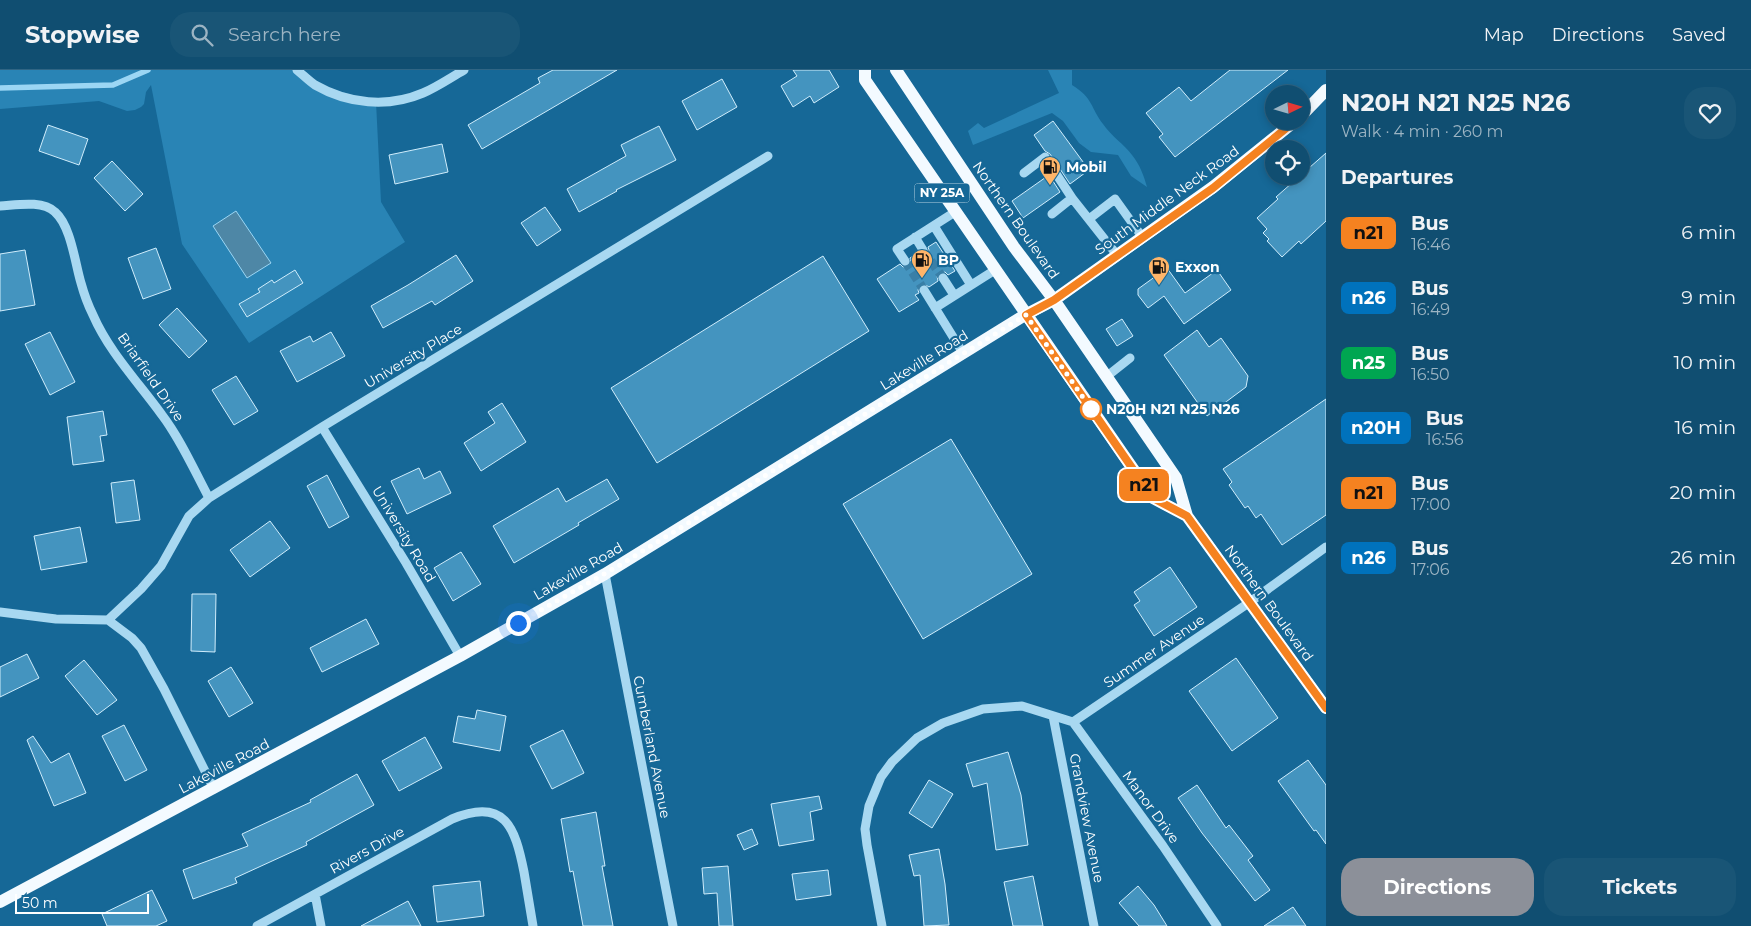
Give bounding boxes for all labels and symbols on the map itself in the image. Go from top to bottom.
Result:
north arrow [1265,85,1310,130]
street label: South Middle Neck Road [1091,142,1243,258]
fuel station icon: Mobil [1038,155,1062,186]
street label: Northern Boulevard [969,158,1063,282]
place label: Mobil [1066,158,1107,176]
road number: NY 25A [914,184,970,202]
fuel station icon: BP [910,248,934,279]
place label: BP [938,251,959,269]
fuel station icon: Exxon [1147,255,1171,286]
place label: Exxon [1175,258,1220,276]
street label: University Place [361,320,465,392]
street label: Lakeville Road [877,326,971,394]
street label: Briarfield Drive [114,329,188,425]
marker: N20H N21 N25 N26 [1080,398,1102,420]
place label: N20H N21 N25 N26 [1106,400,1240,418]
line badge: n21 [1115,469,1173,501]
street label: University Road [368,483,440,585]
street label: Lakeville Road [530,538,626,604]
street label: Northern Boulevard [1221,541,1317,665]
street label: Summer Avenue [1100,610,1208,692]
your location [506,611,531,636]
street label: Cumberland Avenue [629,674,675,820]
street label: Lakeville Road [175,734,273,798]
street label: Grandview Avenue [1066,752,1108,884]
street label: Manor Drive [1118,767,1184,847]
street label: Rivers Drive [327,822,407,878]
scale bar [15,891,149,914]

